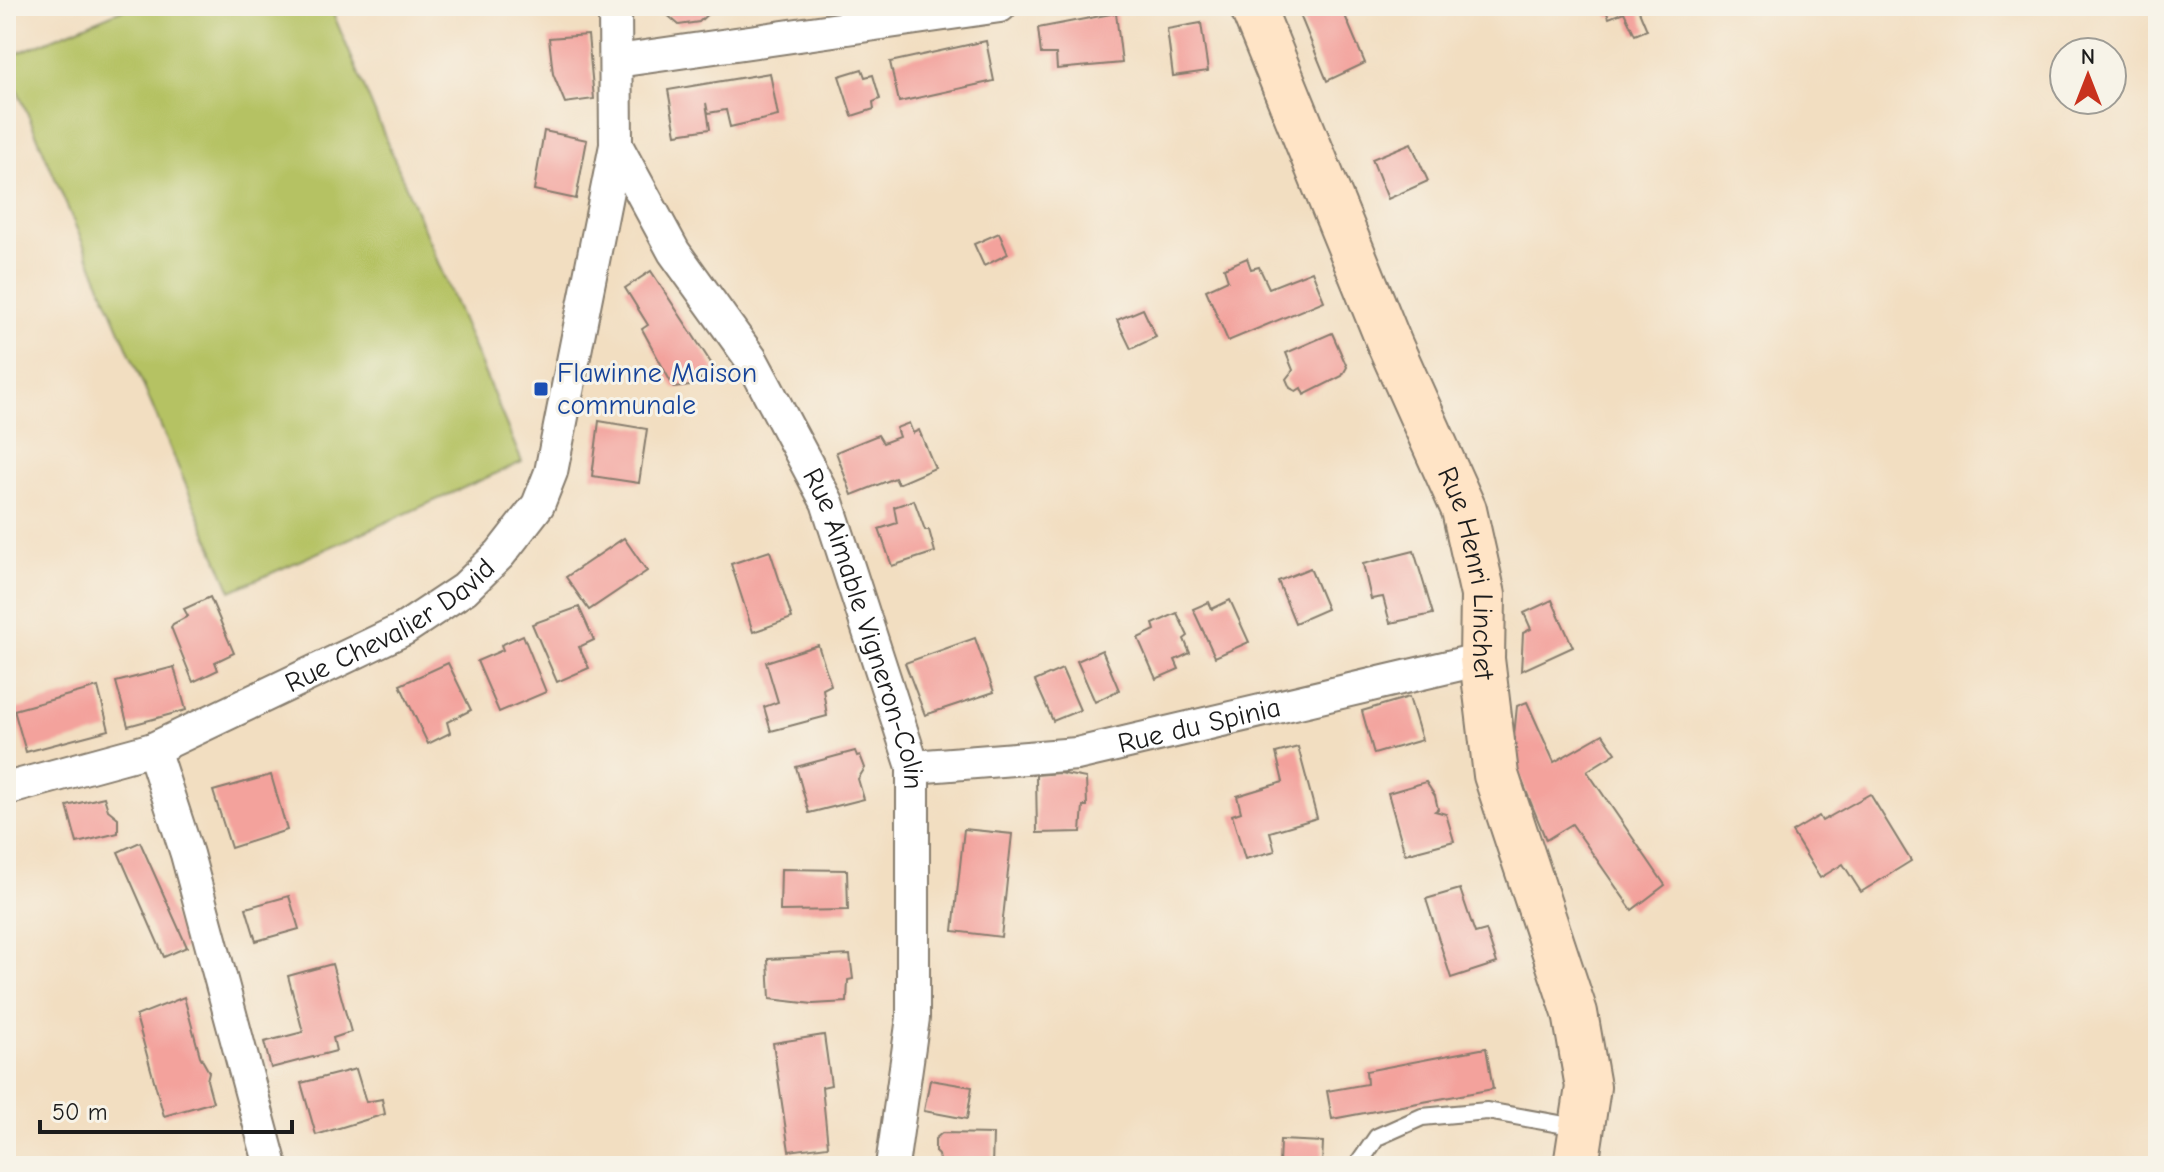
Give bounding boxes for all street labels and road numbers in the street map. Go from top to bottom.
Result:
street label: Rue Henri Linchet [1431,462,1500,683]
street label: Rue Aimable Vigneron-Colin [796,463,929,789]
street label: Rue Chevalier David [280,552,501,699]
street label: Rue du Spinia [1115,691,1284,760]

